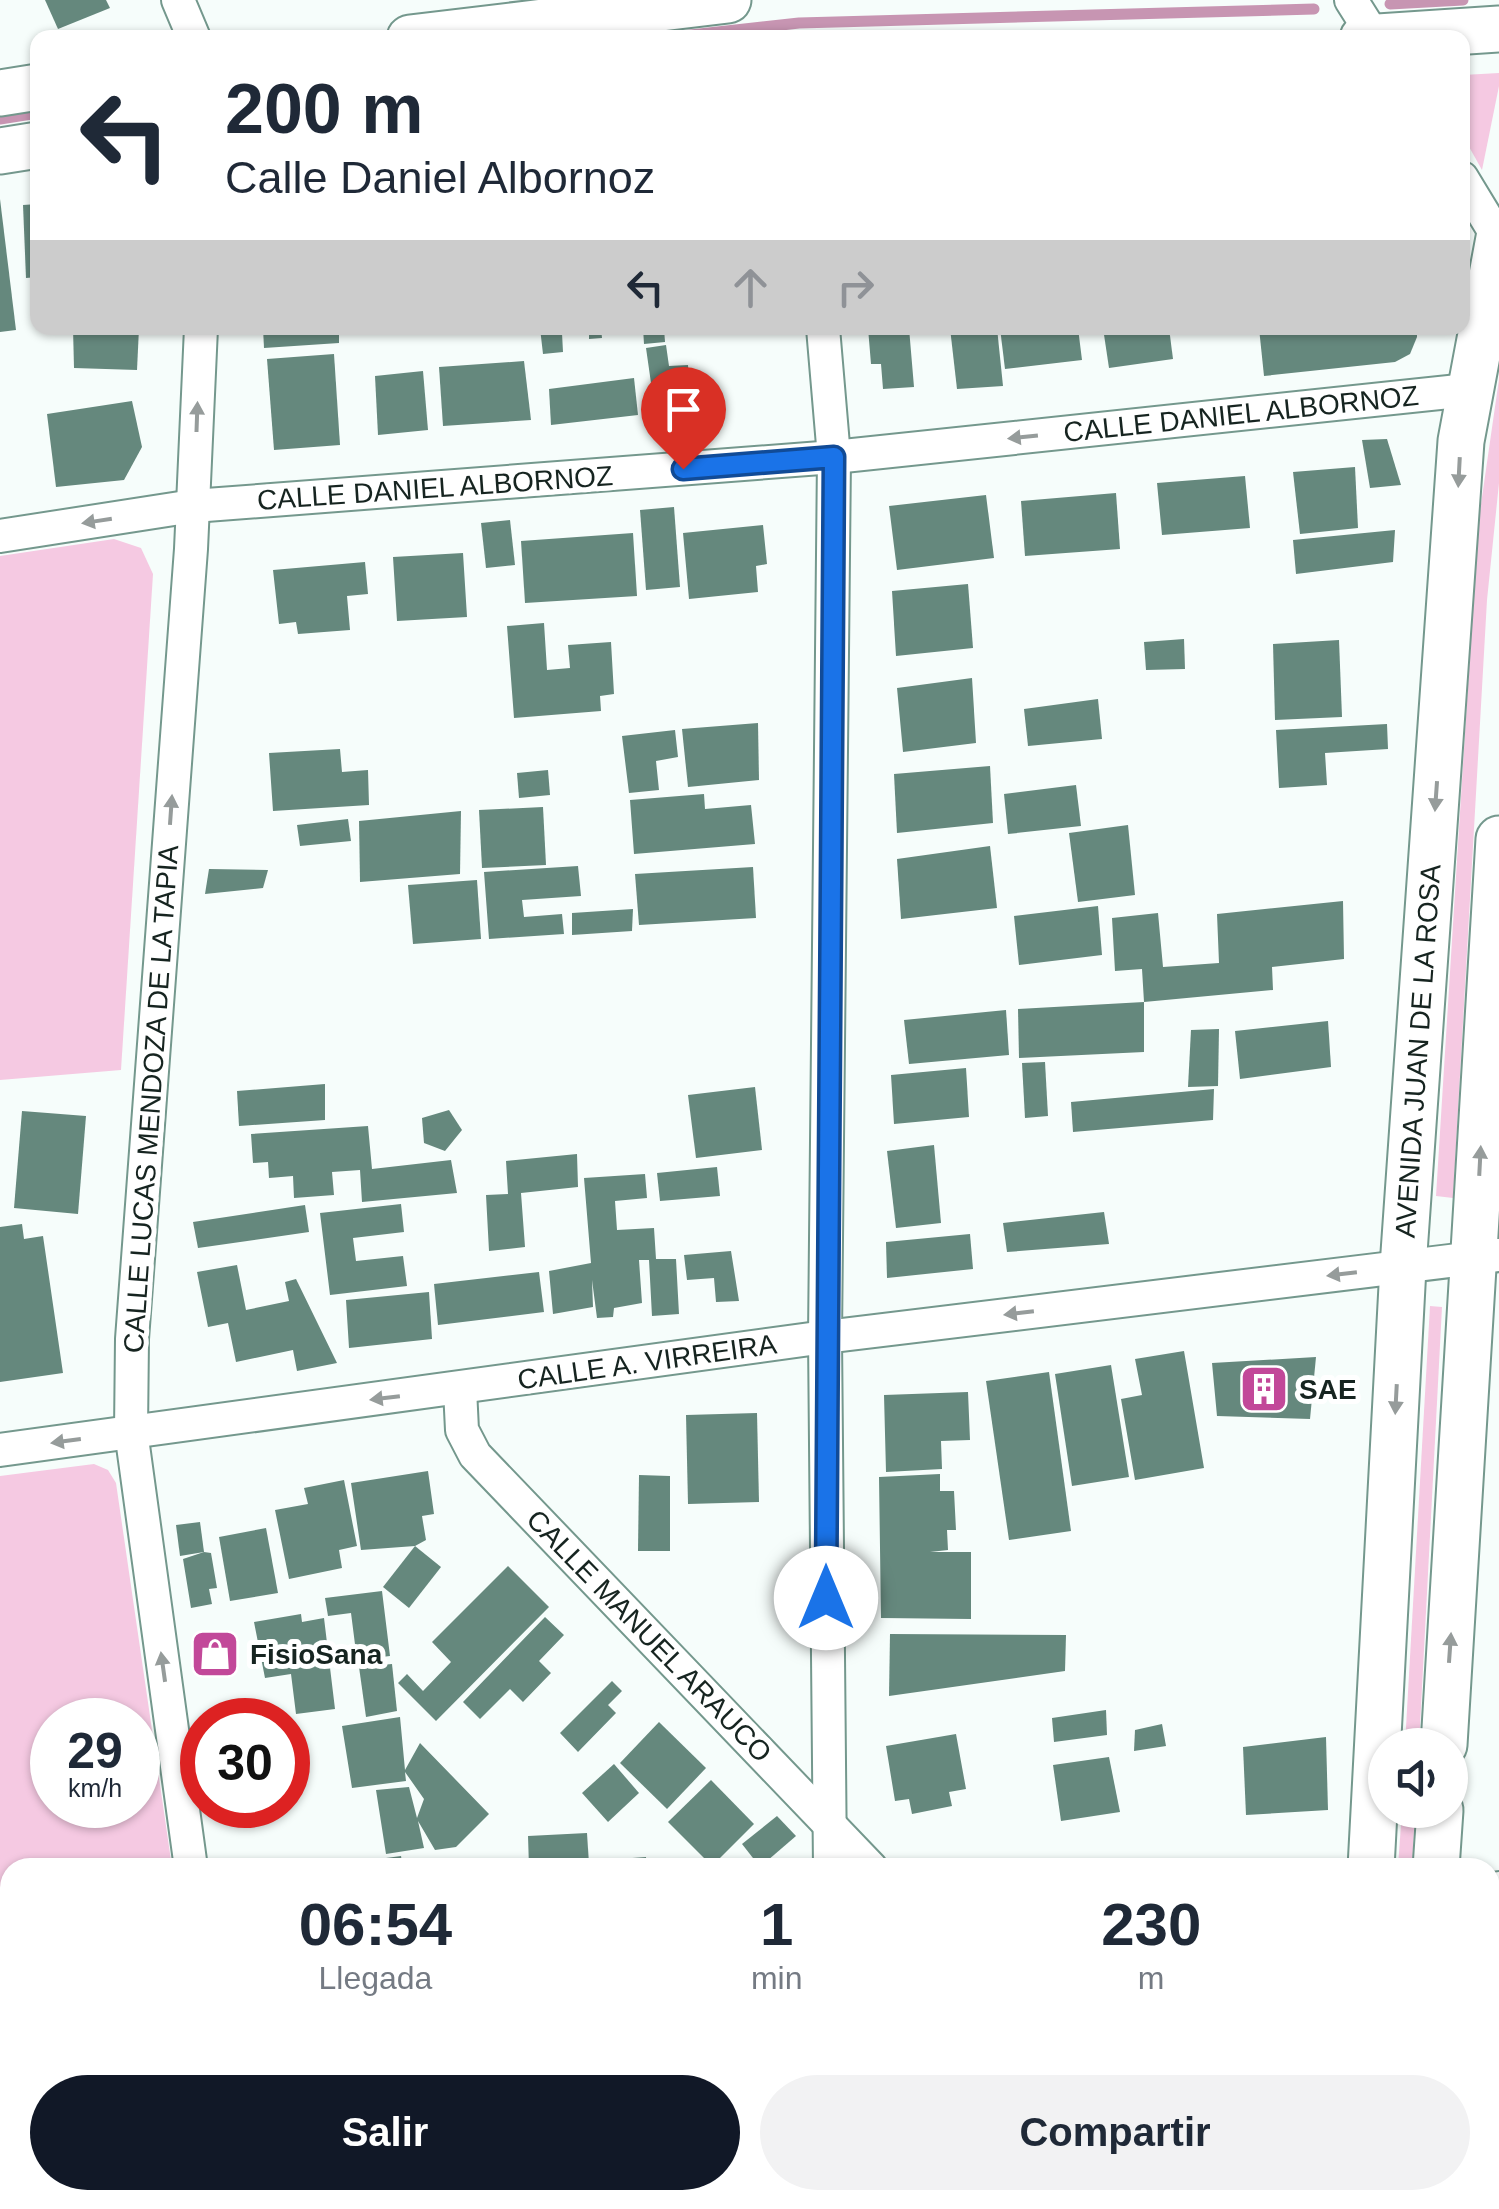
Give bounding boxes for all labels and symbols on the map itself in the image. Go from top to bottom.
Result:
pin [641,367,726,470]
street label: CALLE DANIEL ALBORNOZ [1062,380,1420,448]
one-way arrow [190,400,206,432]
one-way arrow [1007,430,1038,446]
one-way arrow [1451,457,1467,489]
street label: CALLE DANIEL ALBORNOZ [256,460,614,516]
one-way arrow [81,513,112,529]
one-way arrow [1428,781,1444,813]
one-way arrow [164,794,180,826]
street label: CALLE LUCAS MENDOZA DE LA TAPIA [118,844,184,1354]
street label: AVENIDA JUAN DE LA ROSA [1389,863,1447,1239]
one-way arrow [1472,1144,1488,1176]
one-way arrow [1326,1266,1358,1282]
one-way arrow [1003,1305,1035,1321]
street label: CALLE A. VIRREIRA [515,1328,779,1396]
building icon: SAE [1238,1363,1290,1415]
place label: SAE [1299,1374,1357,1405]
one-way arrow [1388,1383,1404,1415]
one-way arrow [369,1391,401,1407]
one-way arrow [49,1433,81,1449]
street label: CALLE MANUEL ARAUCO [520,1504,778,1768]
position arrow [774,1546,878,1650]
shop icon: FisioSana [189,1628,241,1680]
one-way arrow [1442,1631,1458,1663]
place label: FisioSana [250,1639,383,1670]
one-way arrow [155,1651,171,1682]
speed limit sign: 30 [180,1698,310,1828]

